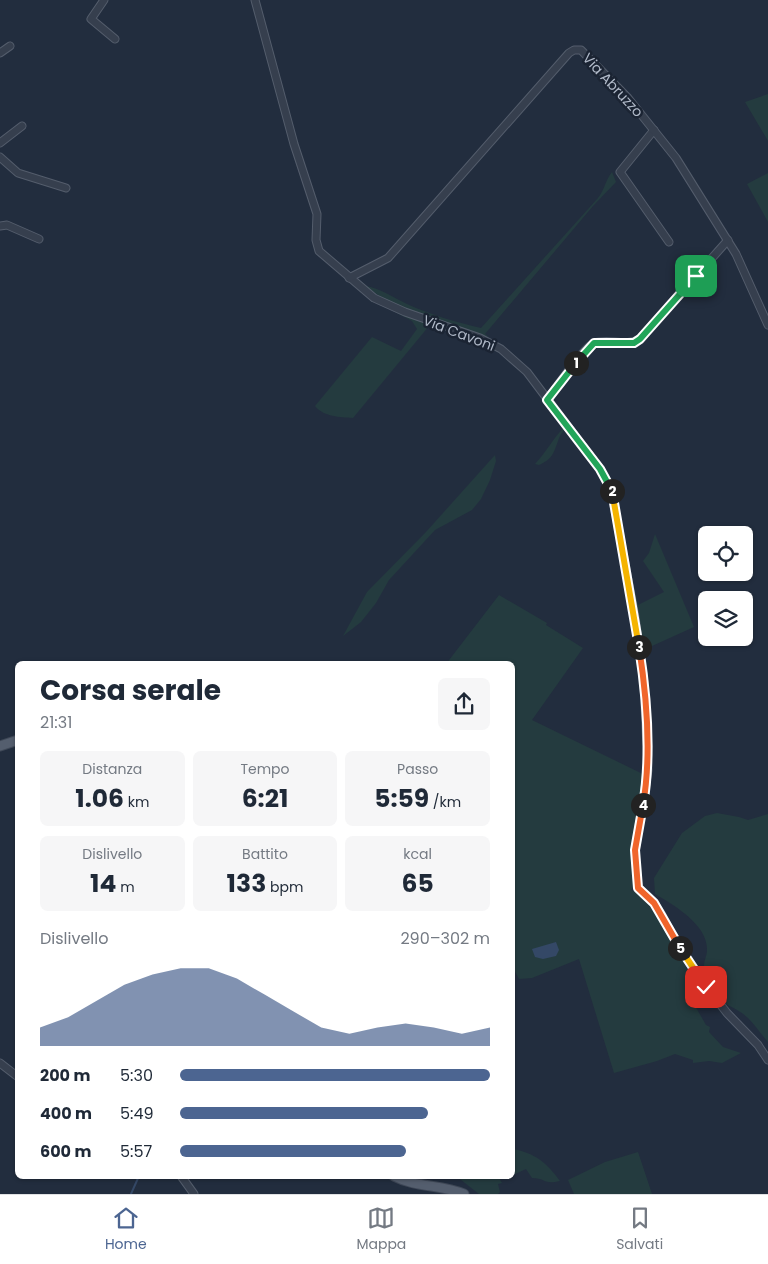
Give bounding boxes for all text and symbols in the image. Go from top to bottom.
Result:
street label: Via Abruzzo [578,49,648,121]
pin [675,255,717,297]
icon: arrive [682,262,710,290]
street label: Via Cavoni [420,310,498,356]
pin: 1 [564,350,588,376]
text: 1 [574,353,579,373]
pin: 2 [600,478,624,504]
text: 2 [609,481,617,501]
map controls [698,526,753,646]
button: locate [698,526,753,581]
button: layers [698,591,753,646]
pin: 3 [626,634,652,660]
text: 3 [635,637,644,657]
text: Corsa serale [40,671,221,710]
button: share [438,678,490,730]
text: 21:31 [40,711,72,734]
text: Distanza [82,759,142,779]
text: Tempo [240,759,290,779]
text: Passo [397,759,438,779]
text: 1.06 [75,781,124,816]
text: 6:21 [242,781,288,816]
text: 5:59 [374,781,429,816]
text: km [124,792,149,812]
text: /km [429,792,461,812]
pin: 4 [630,792,656,818]
text: 4 [639,795,648,815]
text: Dislivello [82,844,142,864]
text: Battito [242,844,288,864]
text: kcal [403,844,432,864]
text: 14 [90,866,116,901]
text: 133 [227,866,266,901]
text: 65 [402,866,434,901]
text: m [116,877,135,897]
text: bpm [266,877,303,897]
text: Dislivello [40,927,108,950]
text: 290–302 m [400,927,490,950]
pin: 5 [668,936,692,960]
text: 5 [676,938,685,958]
pin [685,966,727,1008]
icon: check [692,973,720,1001]
text: 200 m [40,1064,90,1087]
text: 5:30 [120,1064,153,1087]
text: 400 m [40,1102,92,1125]
text: 5:49 [120,1102,154,1125]
text: 600 m [40,1140,91,1163]
text: 5:57 [120,1140,152,1163]
tab: Home [105,1204,147,1255]
tab: Mappa [356,1204,406,1255]
tab: Salvati [616,1204,663,1255]

